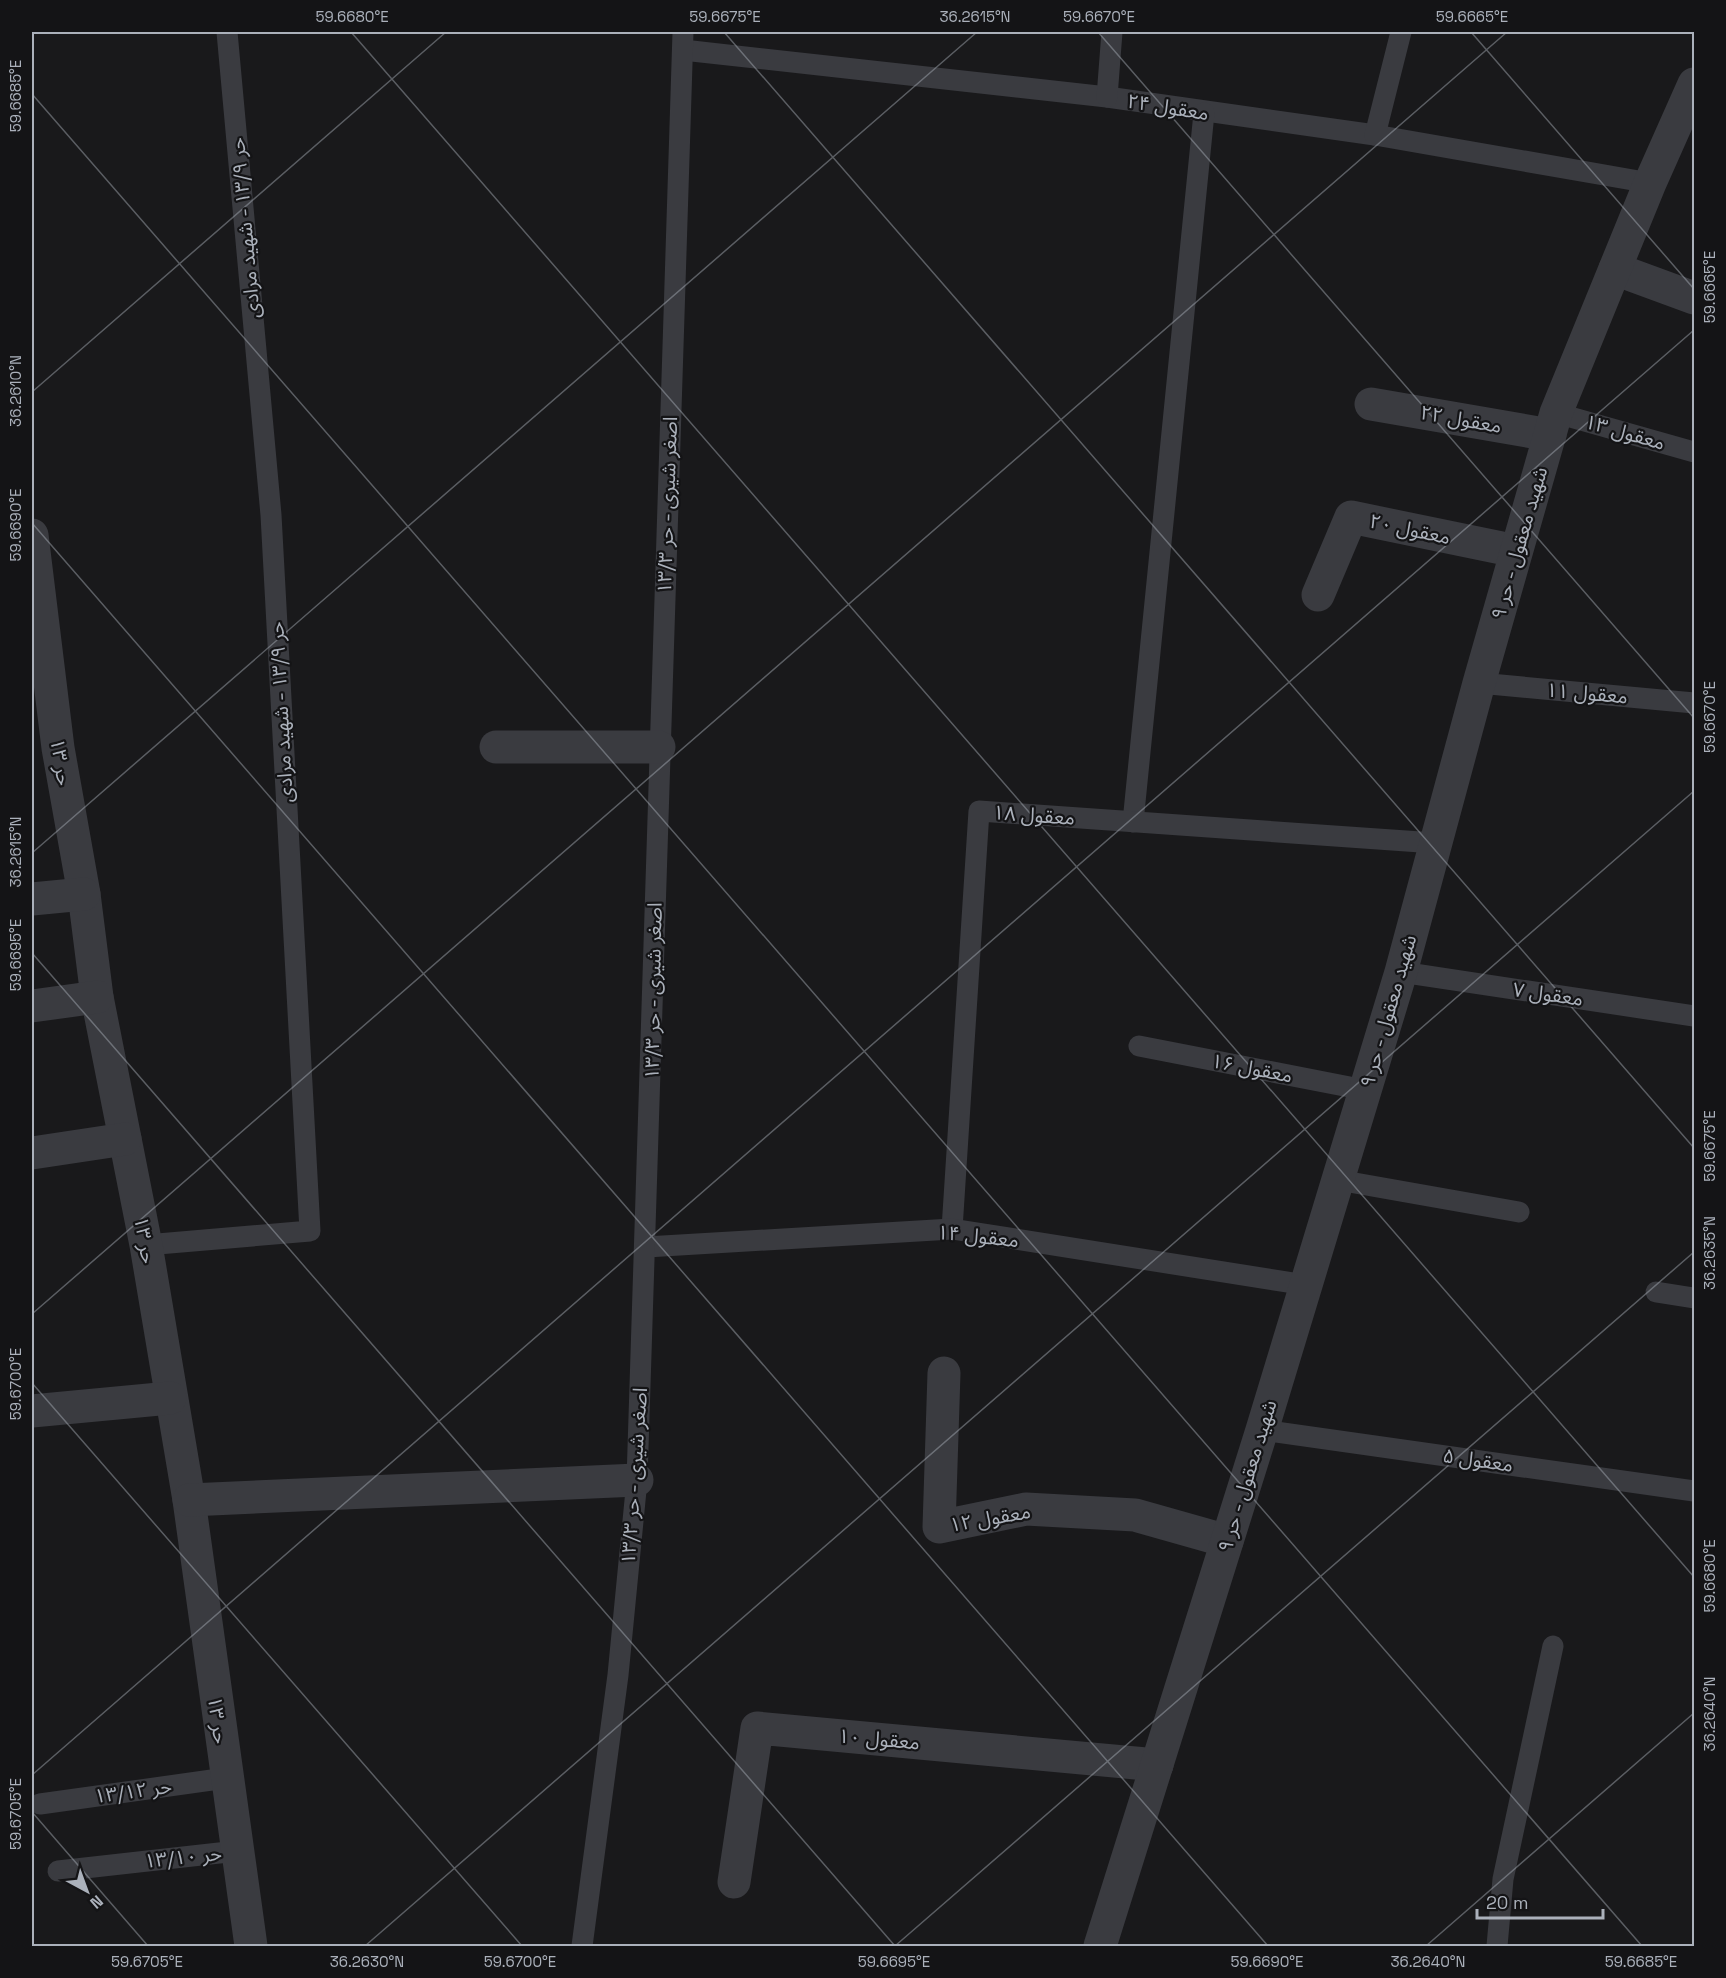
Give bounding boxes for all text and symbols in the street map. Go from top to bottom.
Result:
text: 59.6680°E [315,7,389,26]
text: 59.6675°E [689,7,761,26]
text: 36.2615°N [939,7,1011,26]
text: 59.6670°E [1063,7,1135,26]
text: 59.6665°E [1436,7,1508,26]
text: 59.6685°E [6,60,25,132]
street label: معقول ۲۴ [1125,88,1211,126]
street label: حر ۱۳/۹ - شهید مرادی [224,137,266,319]
text: 59.6665°E [1700,251,1719,323]
text: 36.2610°N [6,355,25,427]
street label: معقول ۲۲ [1418,399,1504,439]
street label: معقول ۱۳ [1582,408,1668,456]
street label: اصغر شیری - حر ۱۳/۳ [651,416,683,594]
street label: شهید معقول - حر ۹ [1485,464,1553,622]
text: 59.6690°E [6,488,25,562]
street label: معقول ۲۰ [1367,508,1453,550]
street label: حر ۱۳/۹ - شهید مرادی [263,621,299,803]
street label: معقول ۱۱ [1545,676,1629,710]
text: 59.6670°E [1700,681,1719,753]
street label: حر ۱۳ [44,736,78,788]
street label: معقول ۱۸ [992,799,1076,831]
text: 36.2615°N [6,816,25,888]
street label: اصغر شیری - حر ۱۳/۳ [638,902,668,1080]
text: 59.6695°E [6,919,25,991]
street label: شهید معقول - حر ۹ [1354,932,1422,1090]
street label: معقول ۷ [1511,976,1585,1012]
street label: معقول ۱۶ [1209,1047,1295,1089]
text: 59.6675°E [1700,1110,1719,1182]
street label: حر ۱۳ [128,1214,162,1266]
text: 36.2635°N [1700,1216,1719,1290]
street label: معقول ۱۴ [936,1219,1020,1253]
text: 59.6700°E [6,1348,25,1420]
street label: اصغر شیری - حر ۱۳/۳ [615,1387,653,1565]
street label: شهید معقول - حر ۹ [1212,1397,1282,1555]
street label: معقول ۵ [1441,1442,1515,1478]
street label: معقول ۱۲ [947,1498,1033,1538]
text: 59.6680°E [1700,1539,1719,1613]
text: 36.2640°N [1700,1677,1719,1751]
street label: حر ۱۳ [202,1695,234,1745]
street label: معقول ۱۰ [837,1722,921,1756]
street label: حر ۱۳/۱۲ [93,1773,173,1809]
text: 59.6705°E [6,1778,25,1850]
street label: حر ۱۳/۱۰ [143,1840,223,1874]
north arrow [57,1861,117,1921]
scale bar [1477,1882,1603,1920]
text: N [86,1890,107,1913]
text: 20 m [1486,1891,1529,1914]
text: 59.6705°E [111,1952,183,1971]
text: 36.2630°N [330,1952,404,1971]
text: 59.6700°E [484,1952,556,1971]
text: 59.6695°E [858,1952,930,1971]
text: 59.6690°E [1230,1952,1304,1971]
text: 36.2640°N [1391,1952,1465,1971]
text: 59.6685°E [1605,1952,1677,1971]

